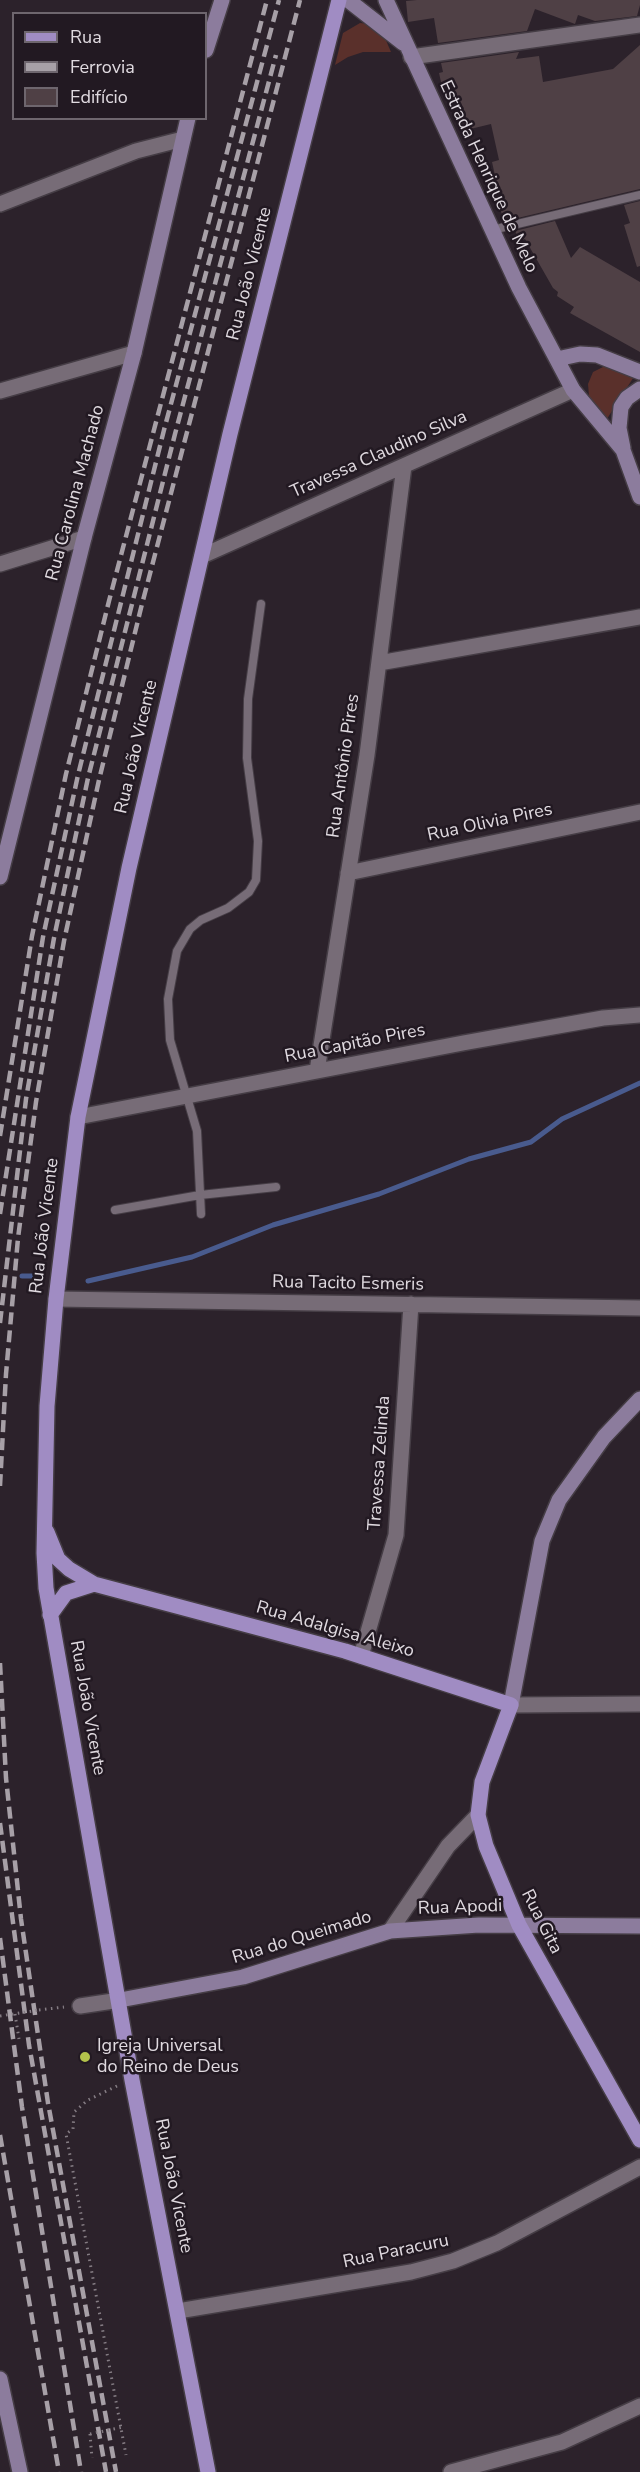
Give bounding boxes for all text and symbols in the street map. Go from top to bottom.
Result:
legend [12,12,207,120]
text: Rua [70,25,102,49]
text: Ferrovia [70,55,135,79]
street label: Estrada Henrique de Melo [434,77,542,277]
text: Edifício [70,85,128,109]
street label: Rua João Vicente [223,205,277,343]
street label: Rua Carolina Machado [42,403,110,583]
street label: Travessa Claudino Silva [287,406,471,504]
street label: Rua João Vicente [111,678,163,816]
street label: Rua Antônio Pires [323,693,365,839]
street label: Rua Olivia Pires [425,799,555,847]
street label: Rua Capitão Pires [283,1020,427,1068]
street label: Rua João Vicente [26,1157,64,1295]
street label: Rua Tacito Esmeris [272,1272,424,1296]
street label: Travessa Zelinda [365,1395,395,1531]
street label: Rua Adalgisa Aleixo [253,1597,417,1663]
street label: Rua João Vicente [65,1639,109,1777]
street label: Rua Gita [516,1886,566,1958]
street label: Rua Apodi [417,1896,503,1920]
street label: Rua do Queimado [230,1907,374,1969]
place label: Igreja Universal do Reino de Deus [97,2036,239,2078]
marker: Igreja Universal do Reino de Deus [78,2050,92,2064]
street label: Rua João Vicente [149,2117,197,2255]
street label: Rua Paracuru [341,2230,451,2274]

